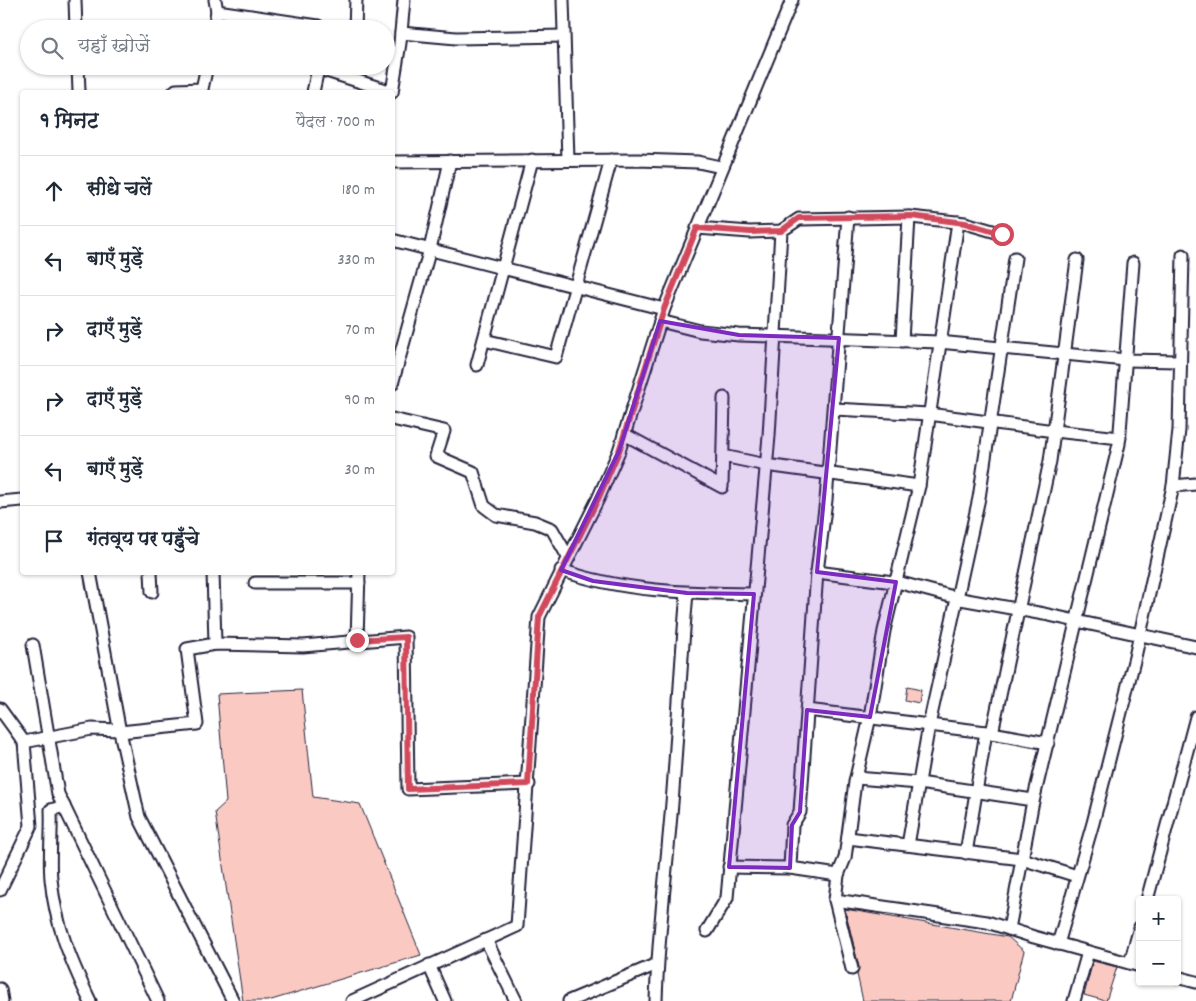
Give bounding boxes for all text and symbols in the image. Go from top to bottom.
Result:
search box [20,20,395,75]
icon: search [38,34,66,62]
text: यहाँ खोजें [78,34,150,61]
text: 9 मिनट [40,108,99,138]
text: पैदल · 700 m [296,111,375,134]
icon: ahead [40,177,68,205]
text: सीधे चलें [87,177,152,204]
text: 180 m [342,179,375,202]
route start [991,223,1014,246]
icon: left [40,247,68,275]
text: बाएँ मुड़ें [87,247,143,274]
text: 330 m [337,249,375,272]
icon: right [40,317,68,345]
text: दाएँ मुड़ें [87,317,142,344]
text: 70 m [345,319,375,342]
icon: right [40,387,68,415]
text: दाएँ मुड़ें [87,387,142,414]
text: 90 m [344,389,375,412]
icon: left [40,457,68,485]
text: बाएँ मुड़ें [87,457,143,484]
text: 30 m [345,459,375,482]
icon: arrive [40,527,68,555]
text: गंतव्य पर पहुँचे [87,527,199,554]
route end [346,629,369,652]
map controls [1136,896,1181,986]
button: + [1136,896,1181,941]
button: − [1136,941,1181,986]

